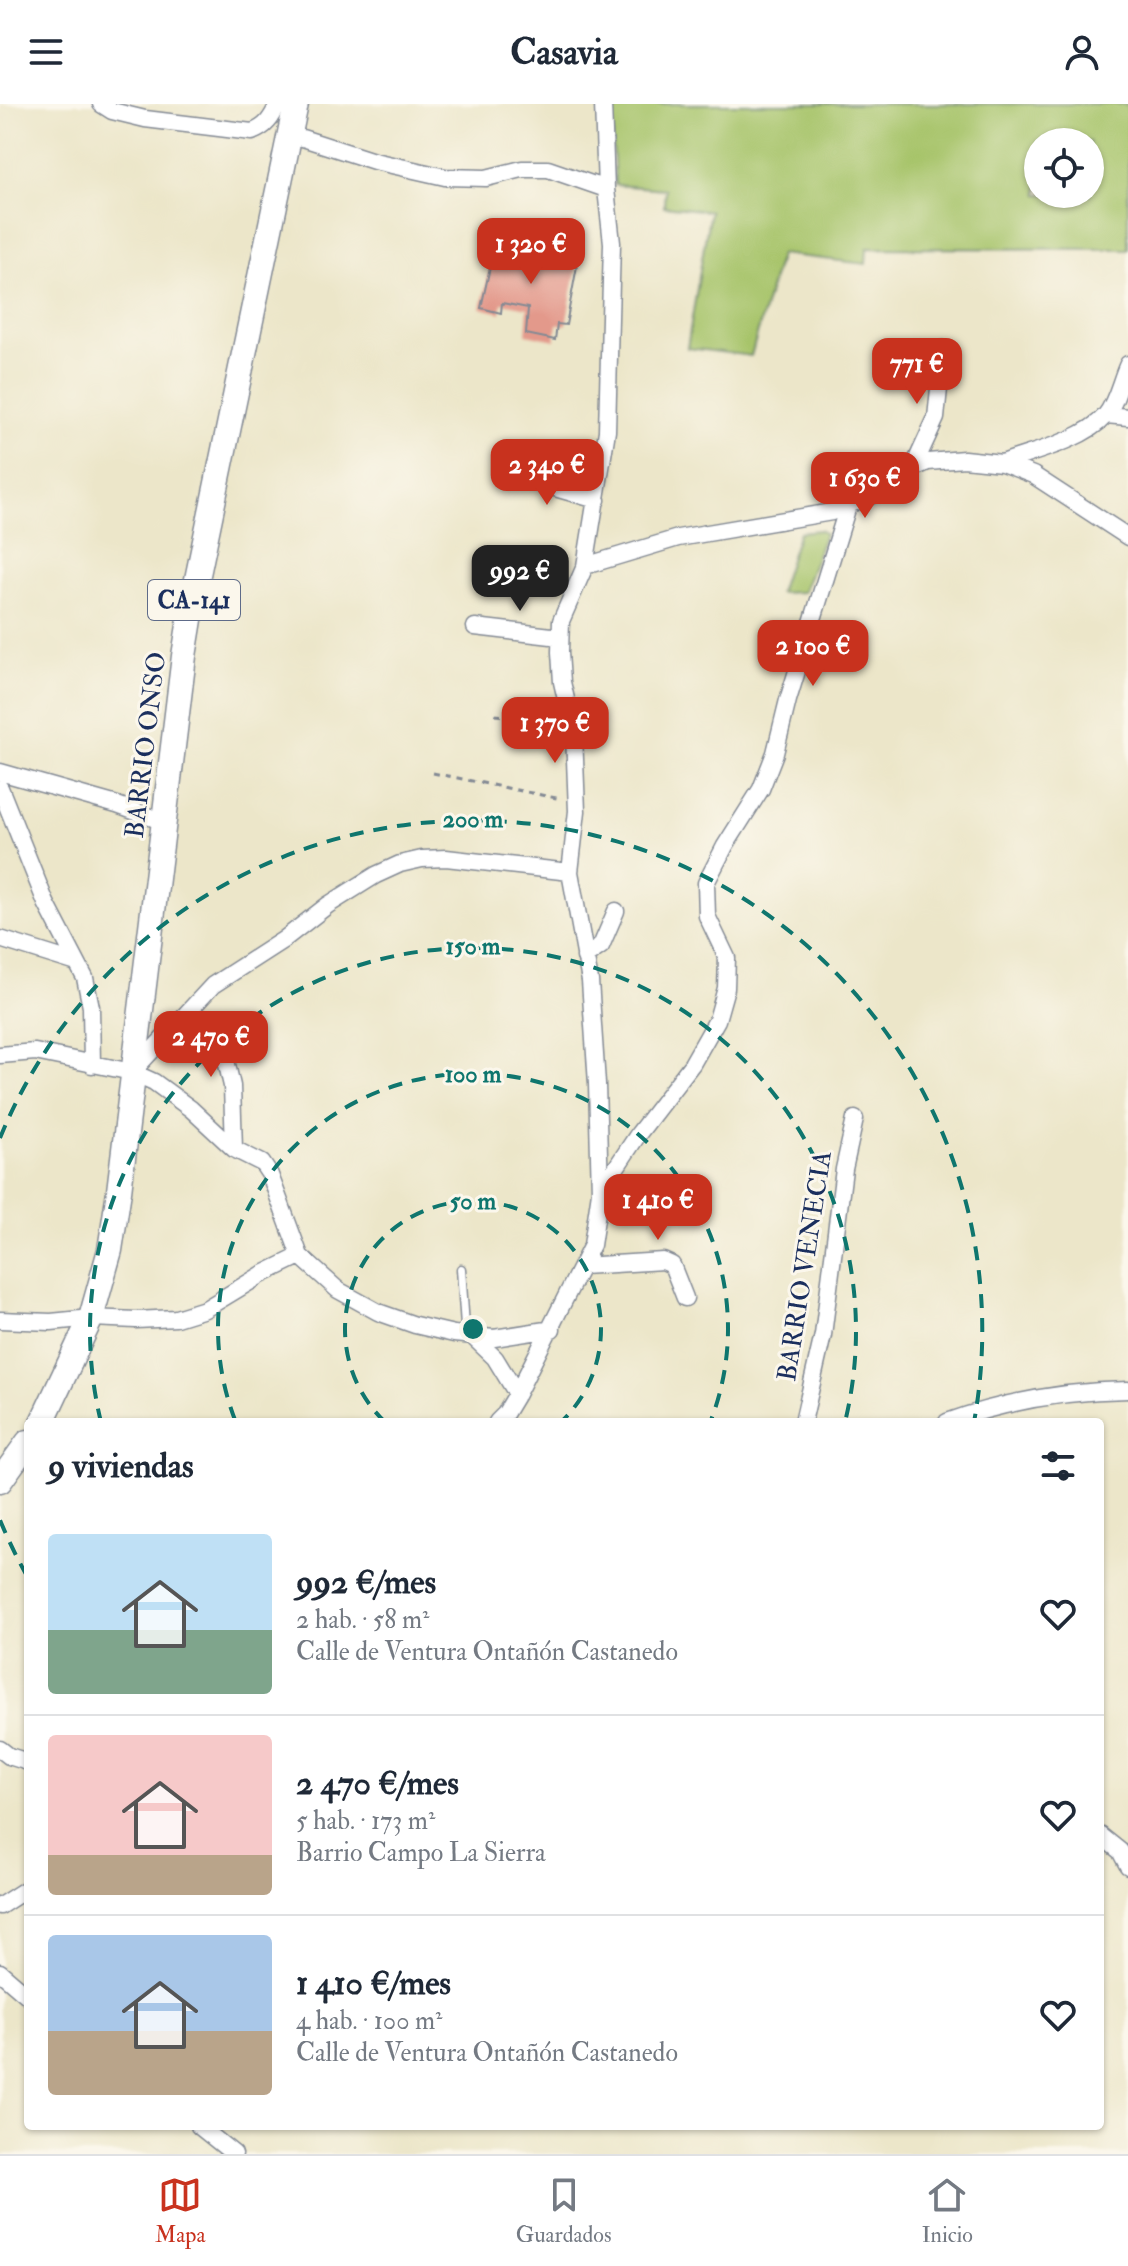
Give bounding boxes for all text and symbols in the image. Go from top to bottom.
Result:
icon: menu [24,30,68,74]
text: Casavia [510,30,618,75]
icon: person [1060,30,1104,74]
map controls [1024,128,1104,208]
button: locate [1024,128,1104,208]
pin: 1 320 € [457,218,605,286]
text: 1 320 € [495,228,567,260]
pin: 771 € [861,338,973,406]
text: 771 € [890,348,944,380]
pin: 2 340 € [473,439,621,507]
text: 2 340 € [509,449,585,481]
pin: 1 630 € [791,452,939,520]
text: 1 630 € [829,462,901,494]
pin: 992 € [464,545,576,613]
text: 992 € [490,555,550,587]
road number: CA-141 [148,580,240,620]
pin: 2 100 € [739,620,887,688]
text: 2 100 € [775,630,851,662]
street label: BARRIO ONSO [119,650,173,840]
pin: 1 370 € [481,697,629,765]
text: 1 370 € [520,707,590,739]
text: 200 m [443,804,504,835]
text: 150 m [446,931,501,962]
pin: 2 470 € [137,1011,285,1079]
text: 2 470 € [172,1021,250,1053]
text: 100 m [445,1059,502,1090]
street label: BARRIO VENECIA [771,1148,839,1383]
pin: 1 410 € [584,1174,732,1242]
text: 1 410 € [622,1184,694,1216]
text: 50 m [450,1186,497,1217]
centre of rings [459,1315,487,1343]
icon: filters [1036,1444,1080,1488]
text: 9 viviendas [48,1445,194,1488]
text: 992 €/mes [296,1561,436,1604]
icon: home [112,1566,208,1662]
icon: heart [1036,1592,1080,1636]
text: 2 hab. · 58 m² [296,1604,429,1636]
text: Calle de Ventura Ontañón Castanedo [296,1636,678,1668]
text: 2 470 €/mes [296,1762,459,1805]
icon: home [112,1767,208,1863]
icon: heart [1036,1793,1080,1837]
text: 5 hab. · 173 m² [296,1805,435,1837]
text: Barrio Campo La Sierra [296,1837,546,1869]
text: 1 410 €/mes [296,1962,451,2005]
icon: home [112,1967,208,2063]
icon: heart [1036,1993,1080,2037]
text: 4 hab. · 100 m² [296,2005,442,2037]
text: Calle de Ventura Ontañón Castanedo [296,2037,678,2069]
tab: Mapa [155,2173,205,2249]
tab: Guardados [516,2173,611,2249]
tab: Inicio [922,2173,973,2249]

